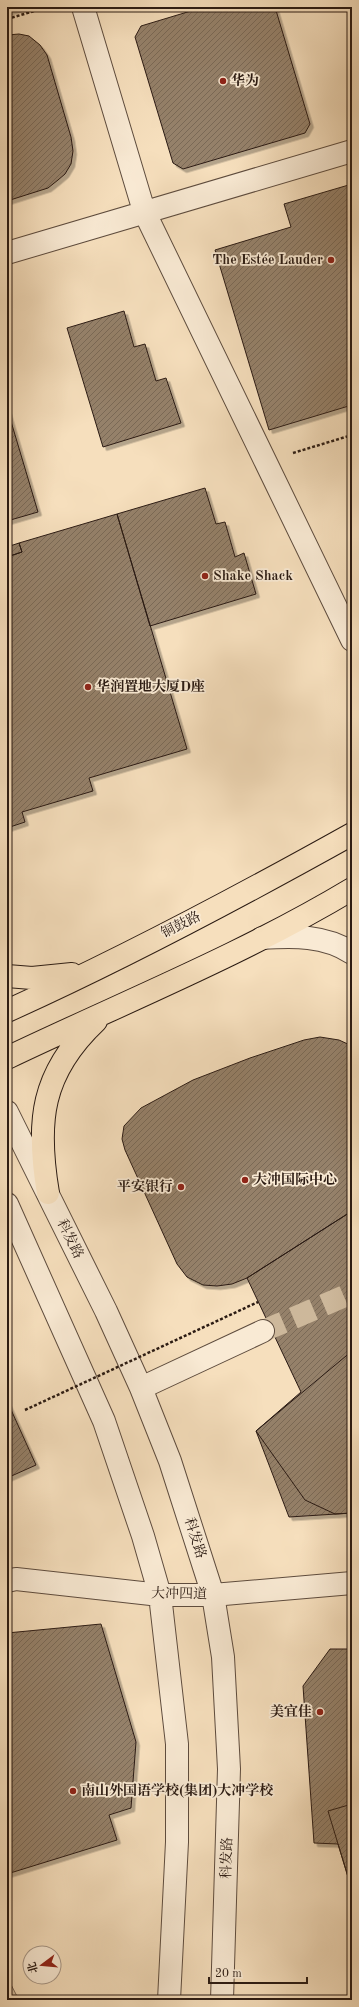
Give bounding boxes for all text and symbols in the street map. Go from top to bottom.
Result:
place label: 华为 [231,73,259,88]
marker: 华为 [218,76,228,86]
place label: The Estée Lauder [212,253,323,267]
marker: The Estée Lauder [326,255,336,265]
place label: Shake Shack [213,569,293,583]
marker: Shake Shack [200,571,210,581]
place label: 华润置地大厦D座 [96,678,205,694]
marker: 华润置地大厦D座 [83,682,93,692]
street label: 铜鼓路 [159,908,203,941]
place label: 大冲国际中心 [253,1172,337,1187]
marker: 大冲国际中心 [240,1175,250,1185]
place label: 平安银行 [117,1178,173,1194]
marker: 平安银行 [176,1182,186,1192]
street label: 科发路 [55,1217,86,1261]
street label: 科发路 [182,1516,209,1560]
street label: 大冲四道 [151,1586,207,1601]
place label: 美宜佳 [270,1703,312,1719]
marker: 美宜佳 [315,1707,325,1717]
place label: 南山外国语学校(集团)大冲学校 [81,1782,273,1798]
marker: 南山外国语学校(集团)大冲学校 [68,1786,78,1796]
street label: 科发路 [218,1837,235,1879]
north arrow [22,1945,62,1985]
scale bar [209,1959,307,1985]
text: 北 [26,1961,41,1974]
text: 20 m [215,1968,242,1980]

